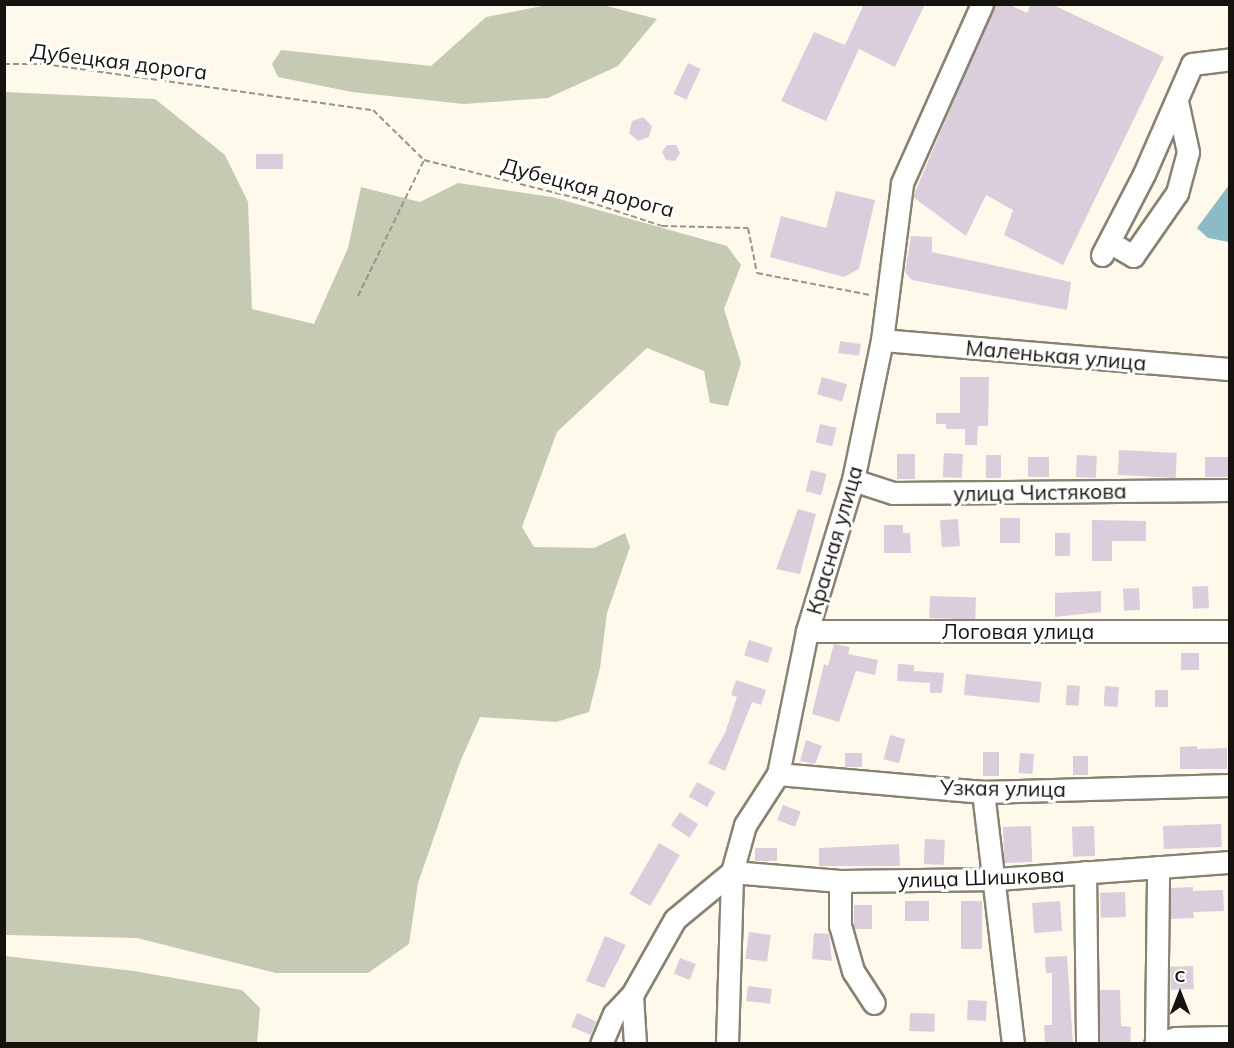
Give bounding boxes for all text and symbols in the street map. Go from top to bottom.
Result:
street label: Дубецкая дорога [29,38,209,84]
street label: Дубецкая дорога [499,152,677,222]
street label: Маленькая улица [965,335,1147,375]
street label: Красная улица [801,463,867,617]
street label: улица Чистякова [953,478,1127,506]
street label: Логовая улица [942,618,1094,644]
street label: Узкая улица [940,774,1066,802]
street label: улица Шишкова [897,861,1065,893]
north arrow [1150,964,1210,1024]
text: С [1175,966,1185,986]

